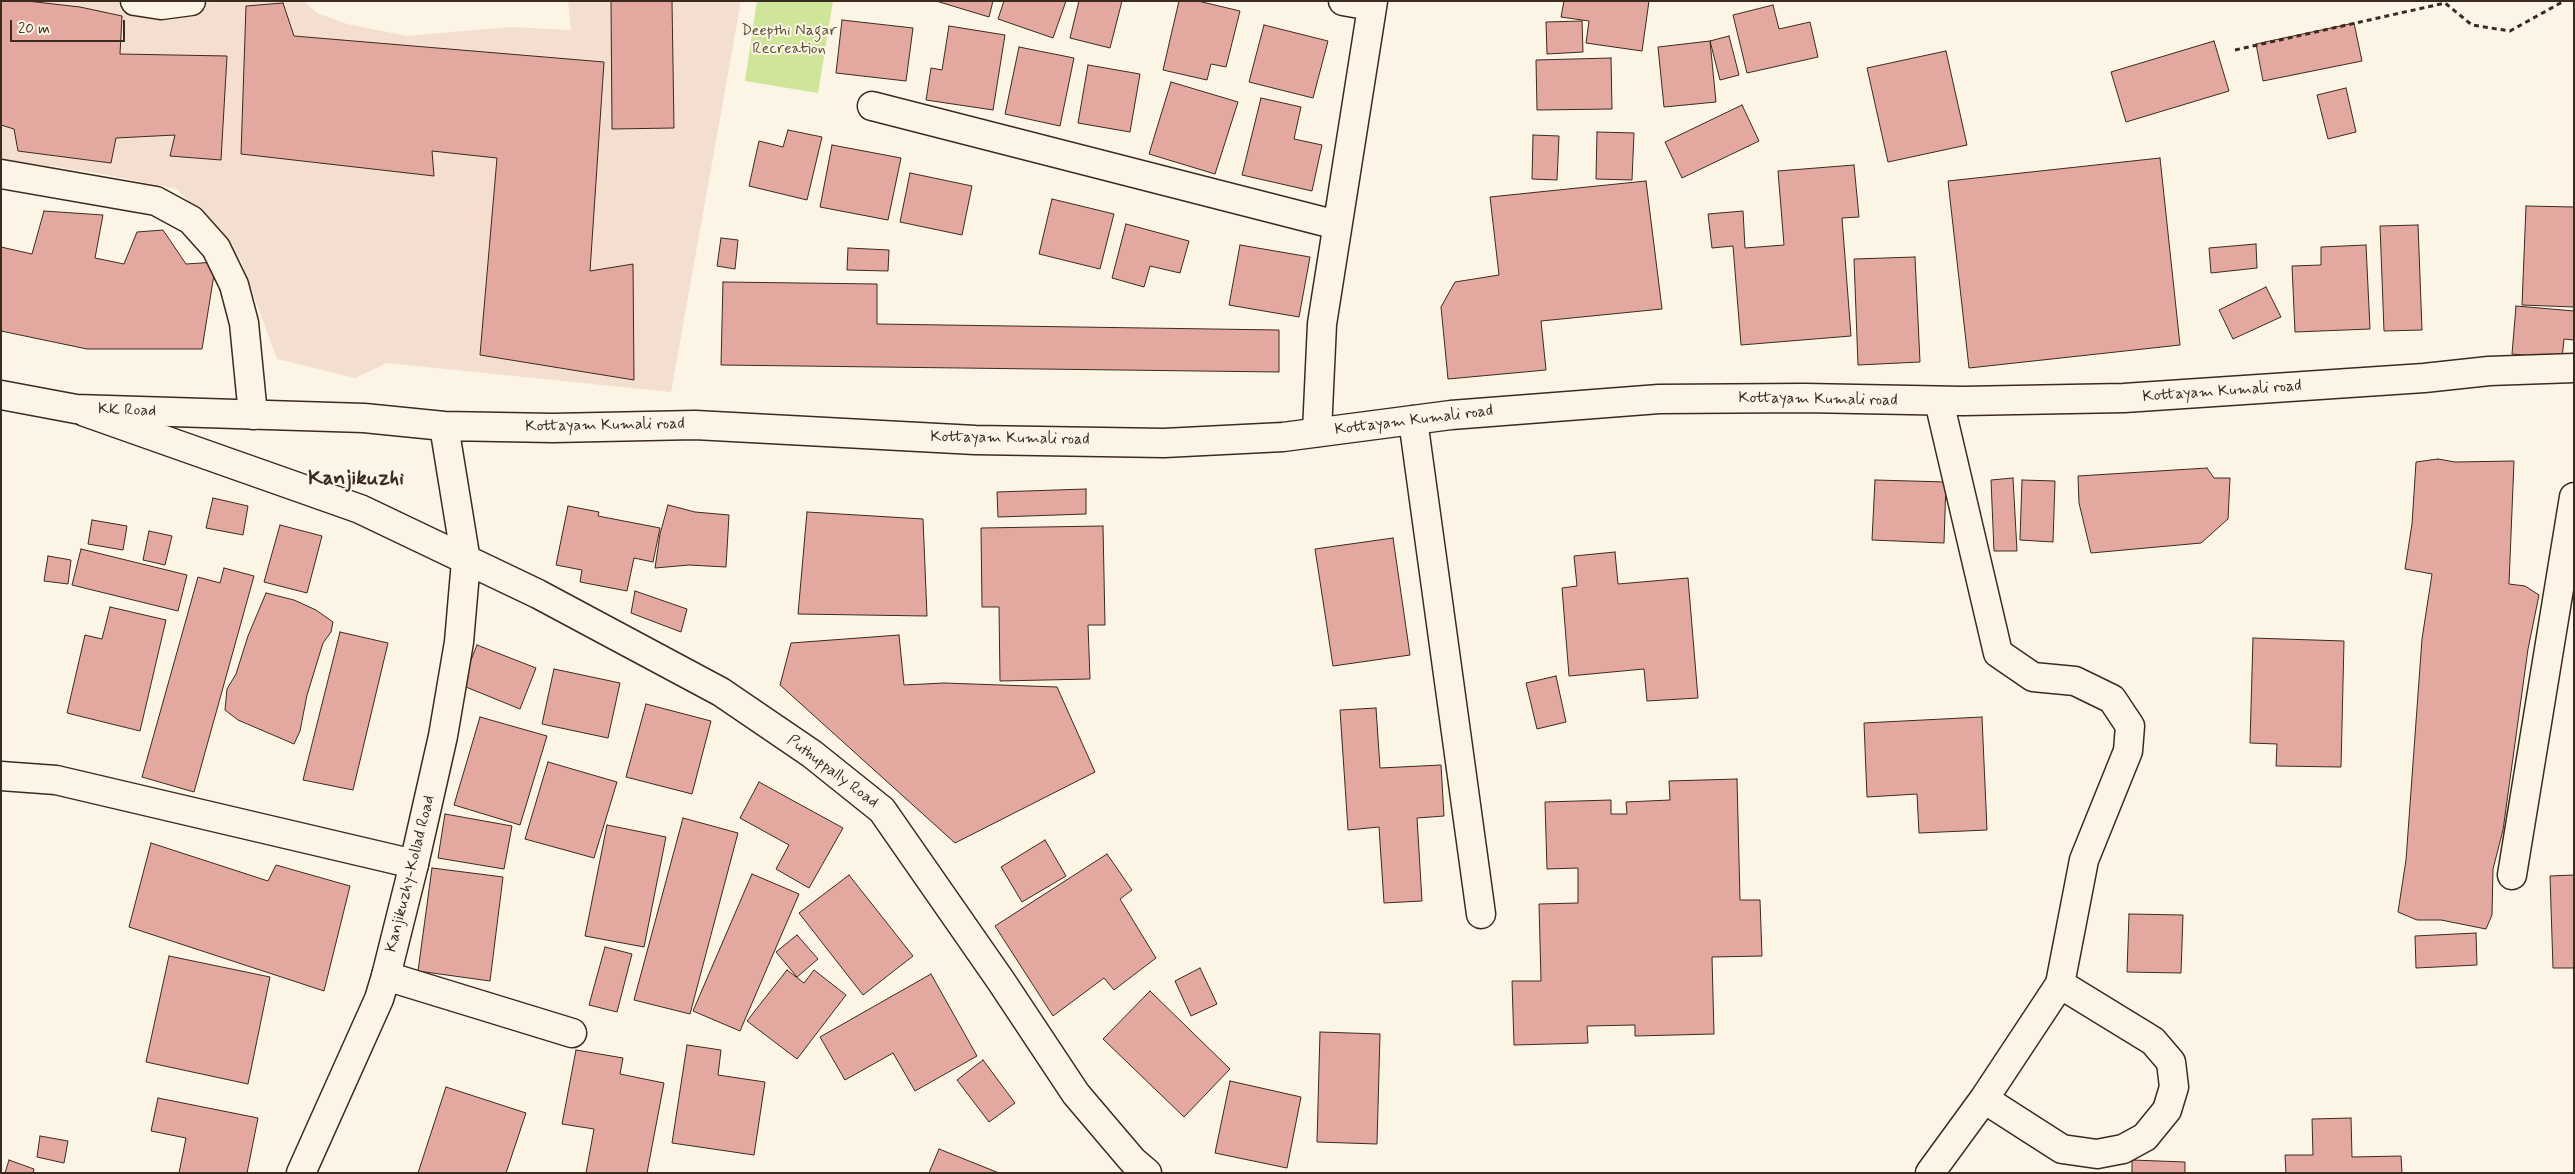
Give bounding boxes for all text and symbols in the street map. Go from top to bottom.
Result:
scale bar [12,10,128,42]
text: 20 m [18,19,50,39]
park label: Deepthi Nagar Recreation [741,22,837,60]
street label: Kottayam Kumali road [2142,377,2302,407]
street label: Kottayam Kumali road [1738,389,1898,411]
street label: KK Road [97,400,157,422]
street label: Kottayam Kumali road [1334,402,1494,440]
street label: Kottayam Kumali road [525,415,685,437]
street label: Kottayam Kumali road [930,428,1090,450]
district label: Kanjikuzhi [308,467,404,493]
street label: Puthuppally Road [782,731,882,813]
street label: Kanjikuzhy-Kollad Road [382,794,440,954]

